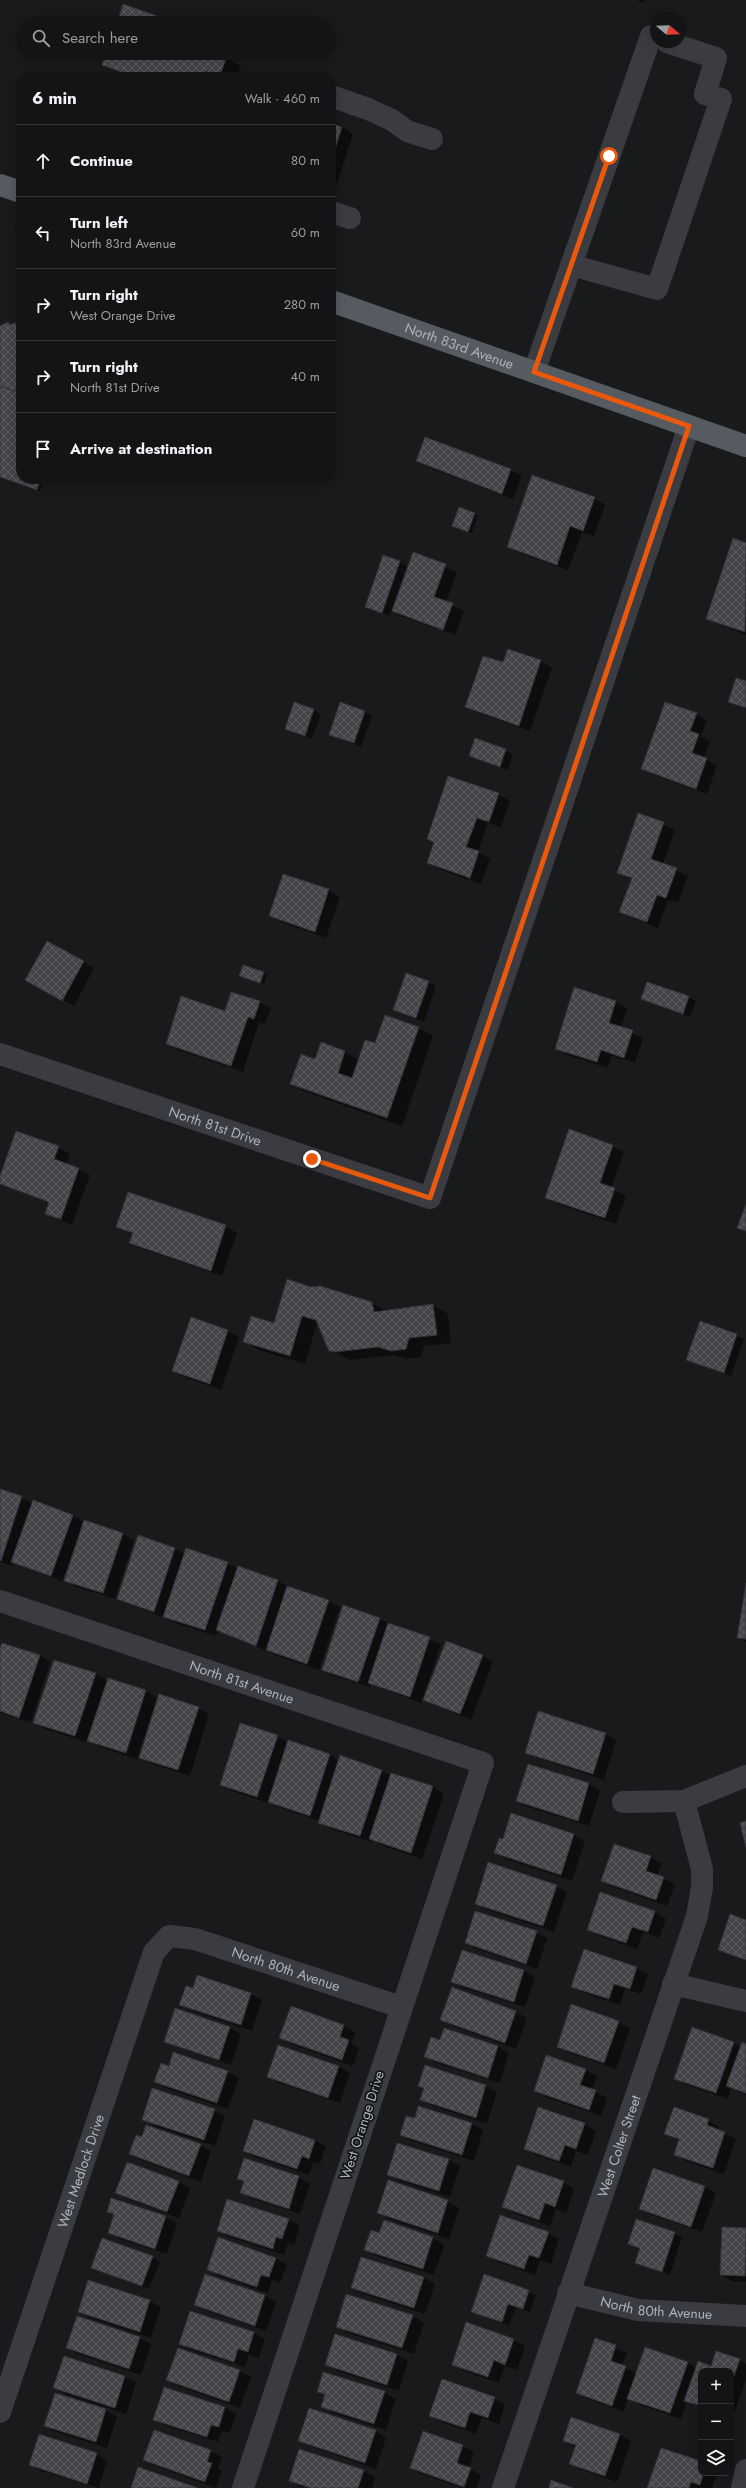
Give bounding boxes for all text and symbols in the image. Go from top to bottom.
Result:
north arrow [650,12,686,48]
search box [16,16,336,60]
icon: search [30,27,52,49]
text: Search here [62,27,138,49]
text: 6 min [32,86,77,110]
text: Walk · 460 m [245,89,320,108]
route start [600,147,618,165]
icon: ahead [32,150,54,172]
text: Continue [70,150,133,172]
text: 80 m [291,151,320,170]
text: Turn left [70,212,128,234]
icon: left [32,222,54,244]
text: 60 m [291,223,320,242]
text: North 83rd Avenue [70,234,176,253]
text: Turn right [70,284,138,306]
icon: right [32,294,54,316]
text: 280 m [284,295,320,314]
text: West Orange Drive [70,306,176,325]
street label: North 83rd Avenue [402,318,517,374]
text: Turn right [70,356,138,378]
icon: right [32,366,54,388]
text: 40 m [291,367,320,386]
text: North 81st Drive [70,378,160,397]
icon: arrive [32,438,54,460]
text: Arrive at destination [70,438,212,460]
street label: North 81st Drive [166,1101,264,1151]
route end [303,1150,321,1168]
street label: North 81st Avenue [187,1655,297,1709]
street label: North 80th Avenue [229,1942,343,1996]
street label: West Orange Drive [335,2068,389,2182]
street label: West Colter Street [592,2092,646,2200]
street label: West Medlock Drive [52,2112,109,2231]
street label: North 80th Avenue [598,2291,713,2324]
map controls [698,2368,734,2476]
button: + [698,2368,734,2404]
button: − [698,2404,734,2440]
button: layers [698,2440,734,2476]

